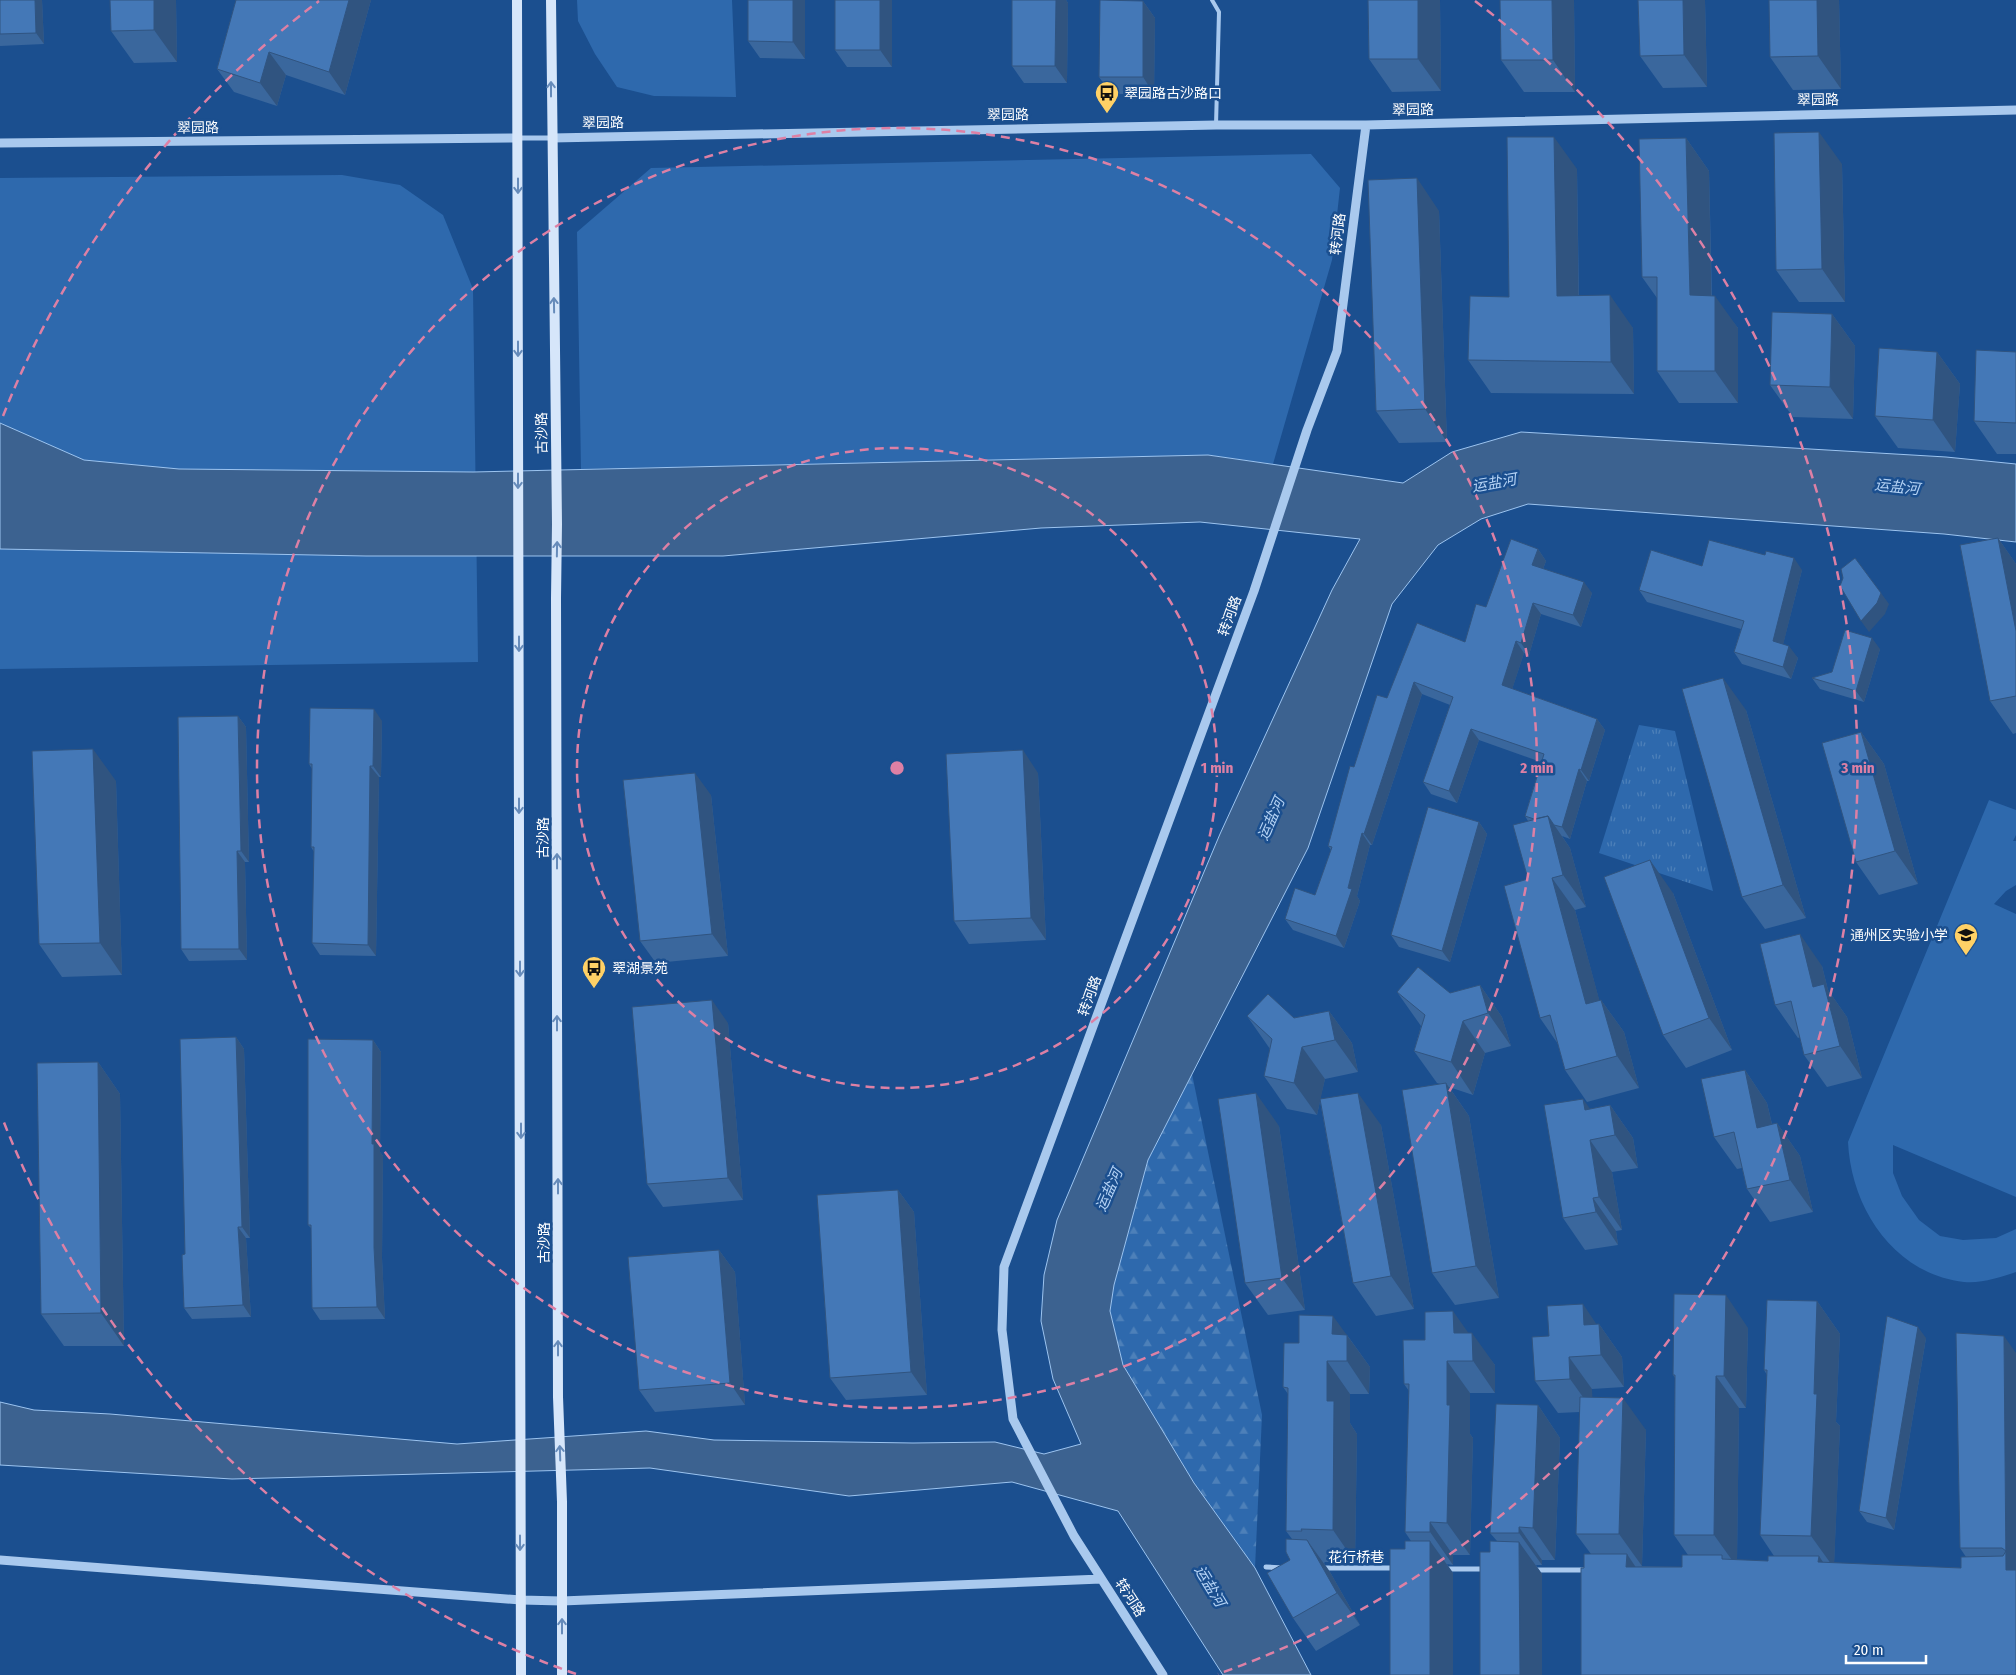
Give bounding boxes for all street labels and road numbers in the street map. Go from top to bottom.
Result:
street label: 翠园路 [1797,91,1839,109]
street label: 翠园路 [1392,101,1434,119]
street label: 翠园路 [987,106,1029,124]
street label: 翠园路 [582,114,624,132]
street label: 翠园路 [177,119,219,137]
street label: 转河路 [1327,212,1349,256]
street label: 古沙路 [533,412,551,454]
street label: 转河路 [1215,593,1245,639]
street label: 古沙路 [535,817,552,859]
street label: 转河路 [1075,973,1105,1019]
street label: 古沙路 [536,1222,553,1264]
street label: 花行桥巷 [1328,1549,1384,1566]
street label: 转河路 [1111,1576,1149,1620]

